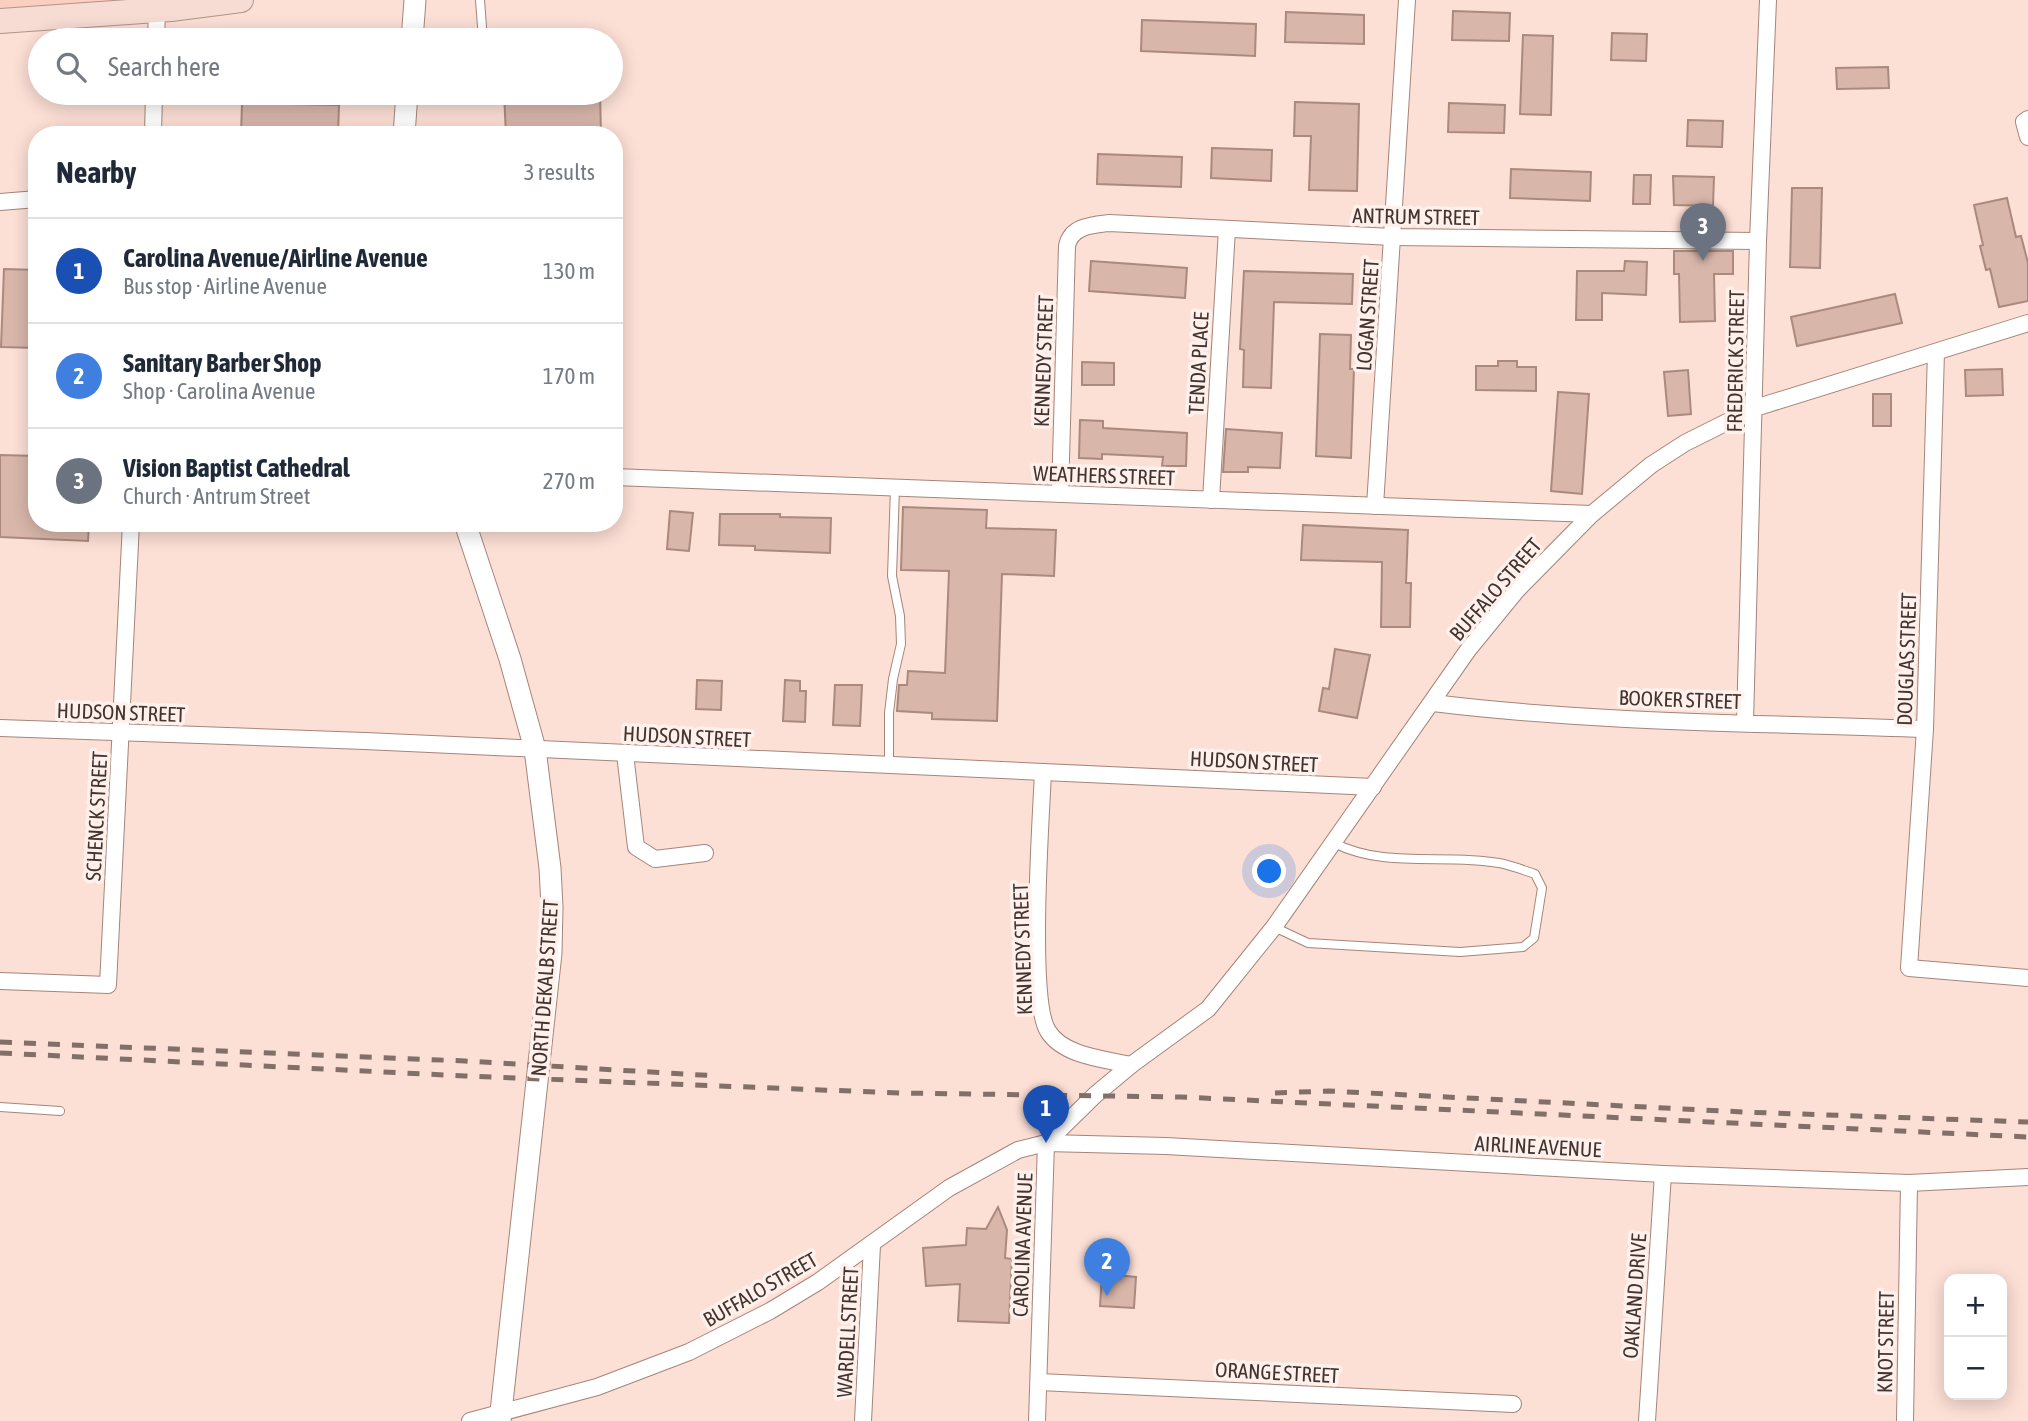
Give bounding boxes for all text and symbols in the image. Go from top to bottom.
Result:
search box [28,28,623,105]
icon: search [52,48,90,86]
text: Search here [108,52,220,82]
text: Nearby [56,155,136,189]
text: 3 results [524,159,595,185]
street label: ANTRUM STREET [1352,203,1480,229]
pin: 3 [1680,203,1726,261]
text: Carolina Avenue/Airline Avenue [123,243,428,273]
text: 1 [74,258,84,284]
text: 130 m [543,258,595,284]
street label: LOGAN STREET [1351,258,1383,372]
text: Bus stop · Airline Avenue [123,273,327,299]
street label: FREDERICK STREET [1722,289,1748,433]
street label: KENNEDY STREET [1029,295,1057,427]
street label: TENDA PLACE [1183,311,1213,415]
text: Sanitary Barber Shop [123,348,322,378]
text: 2 [74,363,84,389]
text: 170 m [543,363,595,389]
text: Shop · Carolina Avenue [123,378,315,404]
text: Vision Baptist Cathedral [123,453,350,483]
street label: WEATHERS STREET [1033,461,1175,489]
text: 3 [74,468,84,494]
text: 270 m [543,468,595,494]
text: Church · Antrum Street [123,483,310,509]
street label: BUFFALO STREET [1444,533,1546,645]
street label: DOUGLAS STREET [1892,592,1920,726]
street label: BOOKER STREET [1618,685,1742,713]
street label: HUDSON STREET [56,698,186,726]
street label: HUDSON STREET [622,721,752,751]
street label: HUDSON STREET [1189,746,1319,776]
street label: SCHENCK STREET [81,750,111,882]
your location [1252,854,1286,888]
street label: KENNEDY STREET [1008,883,1036,1015]
street label: NORTH DEKALB STREET [526,899,562,1077]
pin: 1 [1023,1085,1069,1143]
street label: AIRLINE AVENUE [1474,1131,1602,1161]
street label: CAROLINA AVENUE [1007,1172,1037,1317]
street label: OAKLAND DRIVE [1618,1233,1650,1359]
pin: 2 [1084,1238,1130,1296]
street label: BUFFALO STREET [699,1247,821,1331]
street label: WARDELL STREET [832,1266,862,1398]
map controls [1944,1274,2007,1400]
button: + [1944,1274,2007,1337]
street label: KNOT STREET [1872,1291,1898,1393]
button: − [1944,1337,2007,1400]
street label: ORANGE STREET [1214,1357,1340,1387]

